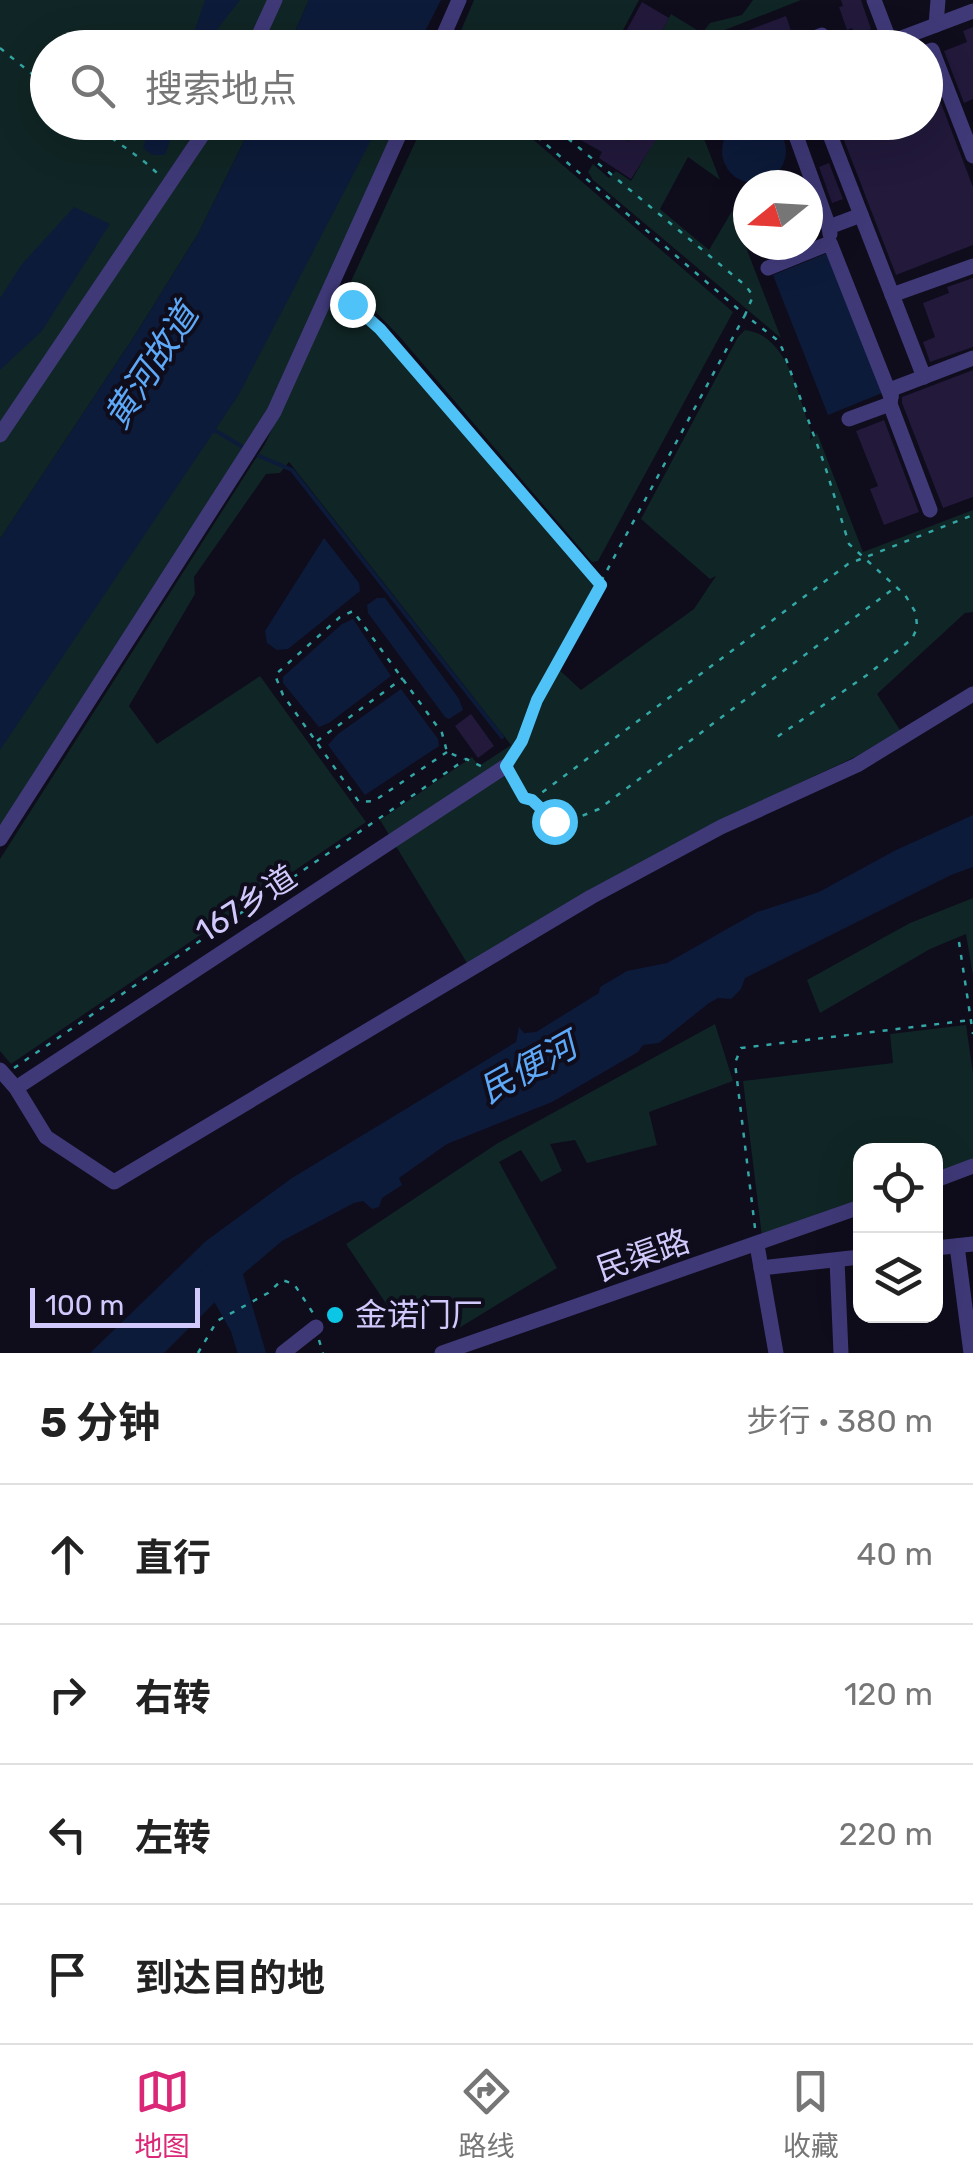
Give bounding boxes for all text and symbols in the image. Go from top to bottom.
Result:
search box [30,30,943,140]
icon: search [65,58,120,113]
text: 搜索地点 [145,66,297,112]
north arrow [733,170,823,260]
route end [330,282,376,328]
water label: 黄河故道 [95,292,209,436]
route start [532,799,578,845]
street label: 167乡道 [189,857,303,951]
water label: 民便河 [472,1021,589,1112]
map controls [853,1143,943,1323]
button: locate [853,1143,943,1233]
street label: 民渠路 [591,1221,695,1289]
button: layers [853,1233,943,1323]
scale bar [30,1283,200,1328]
text: 100 m [45,1289,124,1322]
place label: 金诺门厂 [355,1296,483,1334]
marker: 金诺门厂 [324,1304,346,1326]
text: 5 分钟 [40,1398,160,1448]
text: 步行 · 380 m [747,1402,933,1440]
icon: ahead [40,1527,95,1582]
text: 直行 [135,1535,211,1581]
text: 40 m [857,1535,933,1573]
icon: right [40,1667,95,1722]
text: 右转 [135,1675,211,1721]
text: 120 m [844,1675,933,1713]
icon: left [40,1807,95,1862]
text: 左转 [135,1815,211,1861]
text: 220 m [839,1815,933,1853]
icon: arrive [40,1947,95,2002]
text: 到达目的地 [135,1955,325,2001]
tab: 地图 [134,2064,190,2164]
tab: 路线 [458,2064,515,2164]
tab: 收藏 [783,2064,839,2164]

